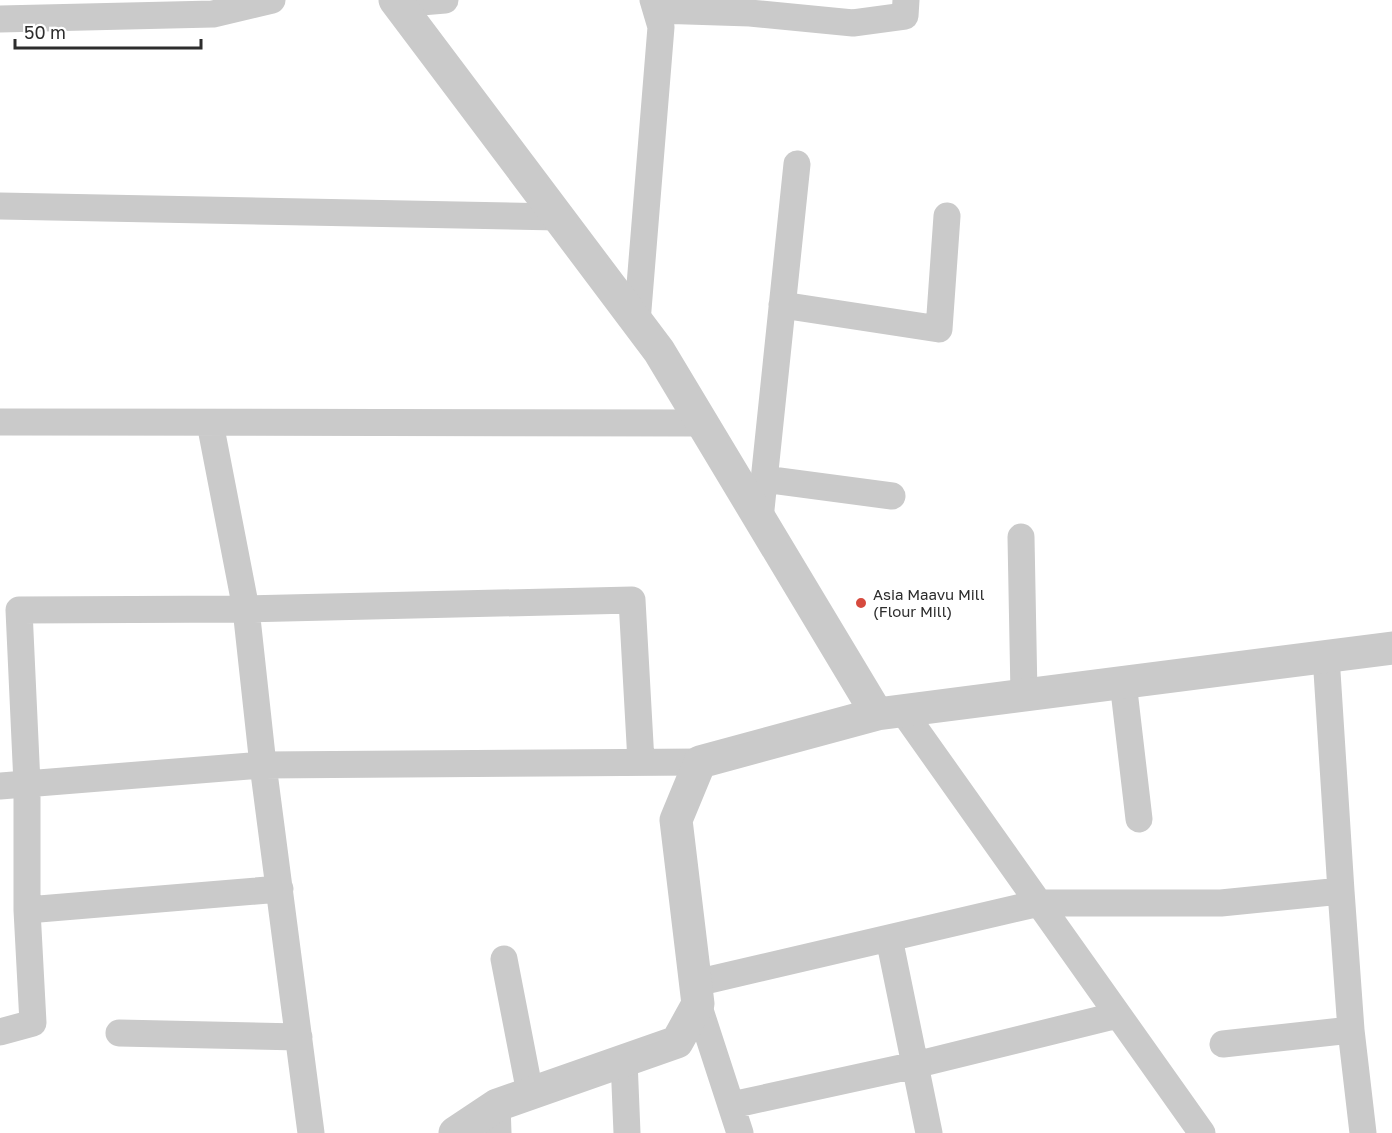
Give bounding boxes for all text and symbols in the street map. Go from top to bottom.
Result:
scale bar [15,12,201,50]
text: 50 m [24,21,66,43]
place label: Asia Maavu Mill (Flour Mill) [873,585,985,620]
marker: Asia Maavu Mill (Flour Mill) [854,596,868,610]

